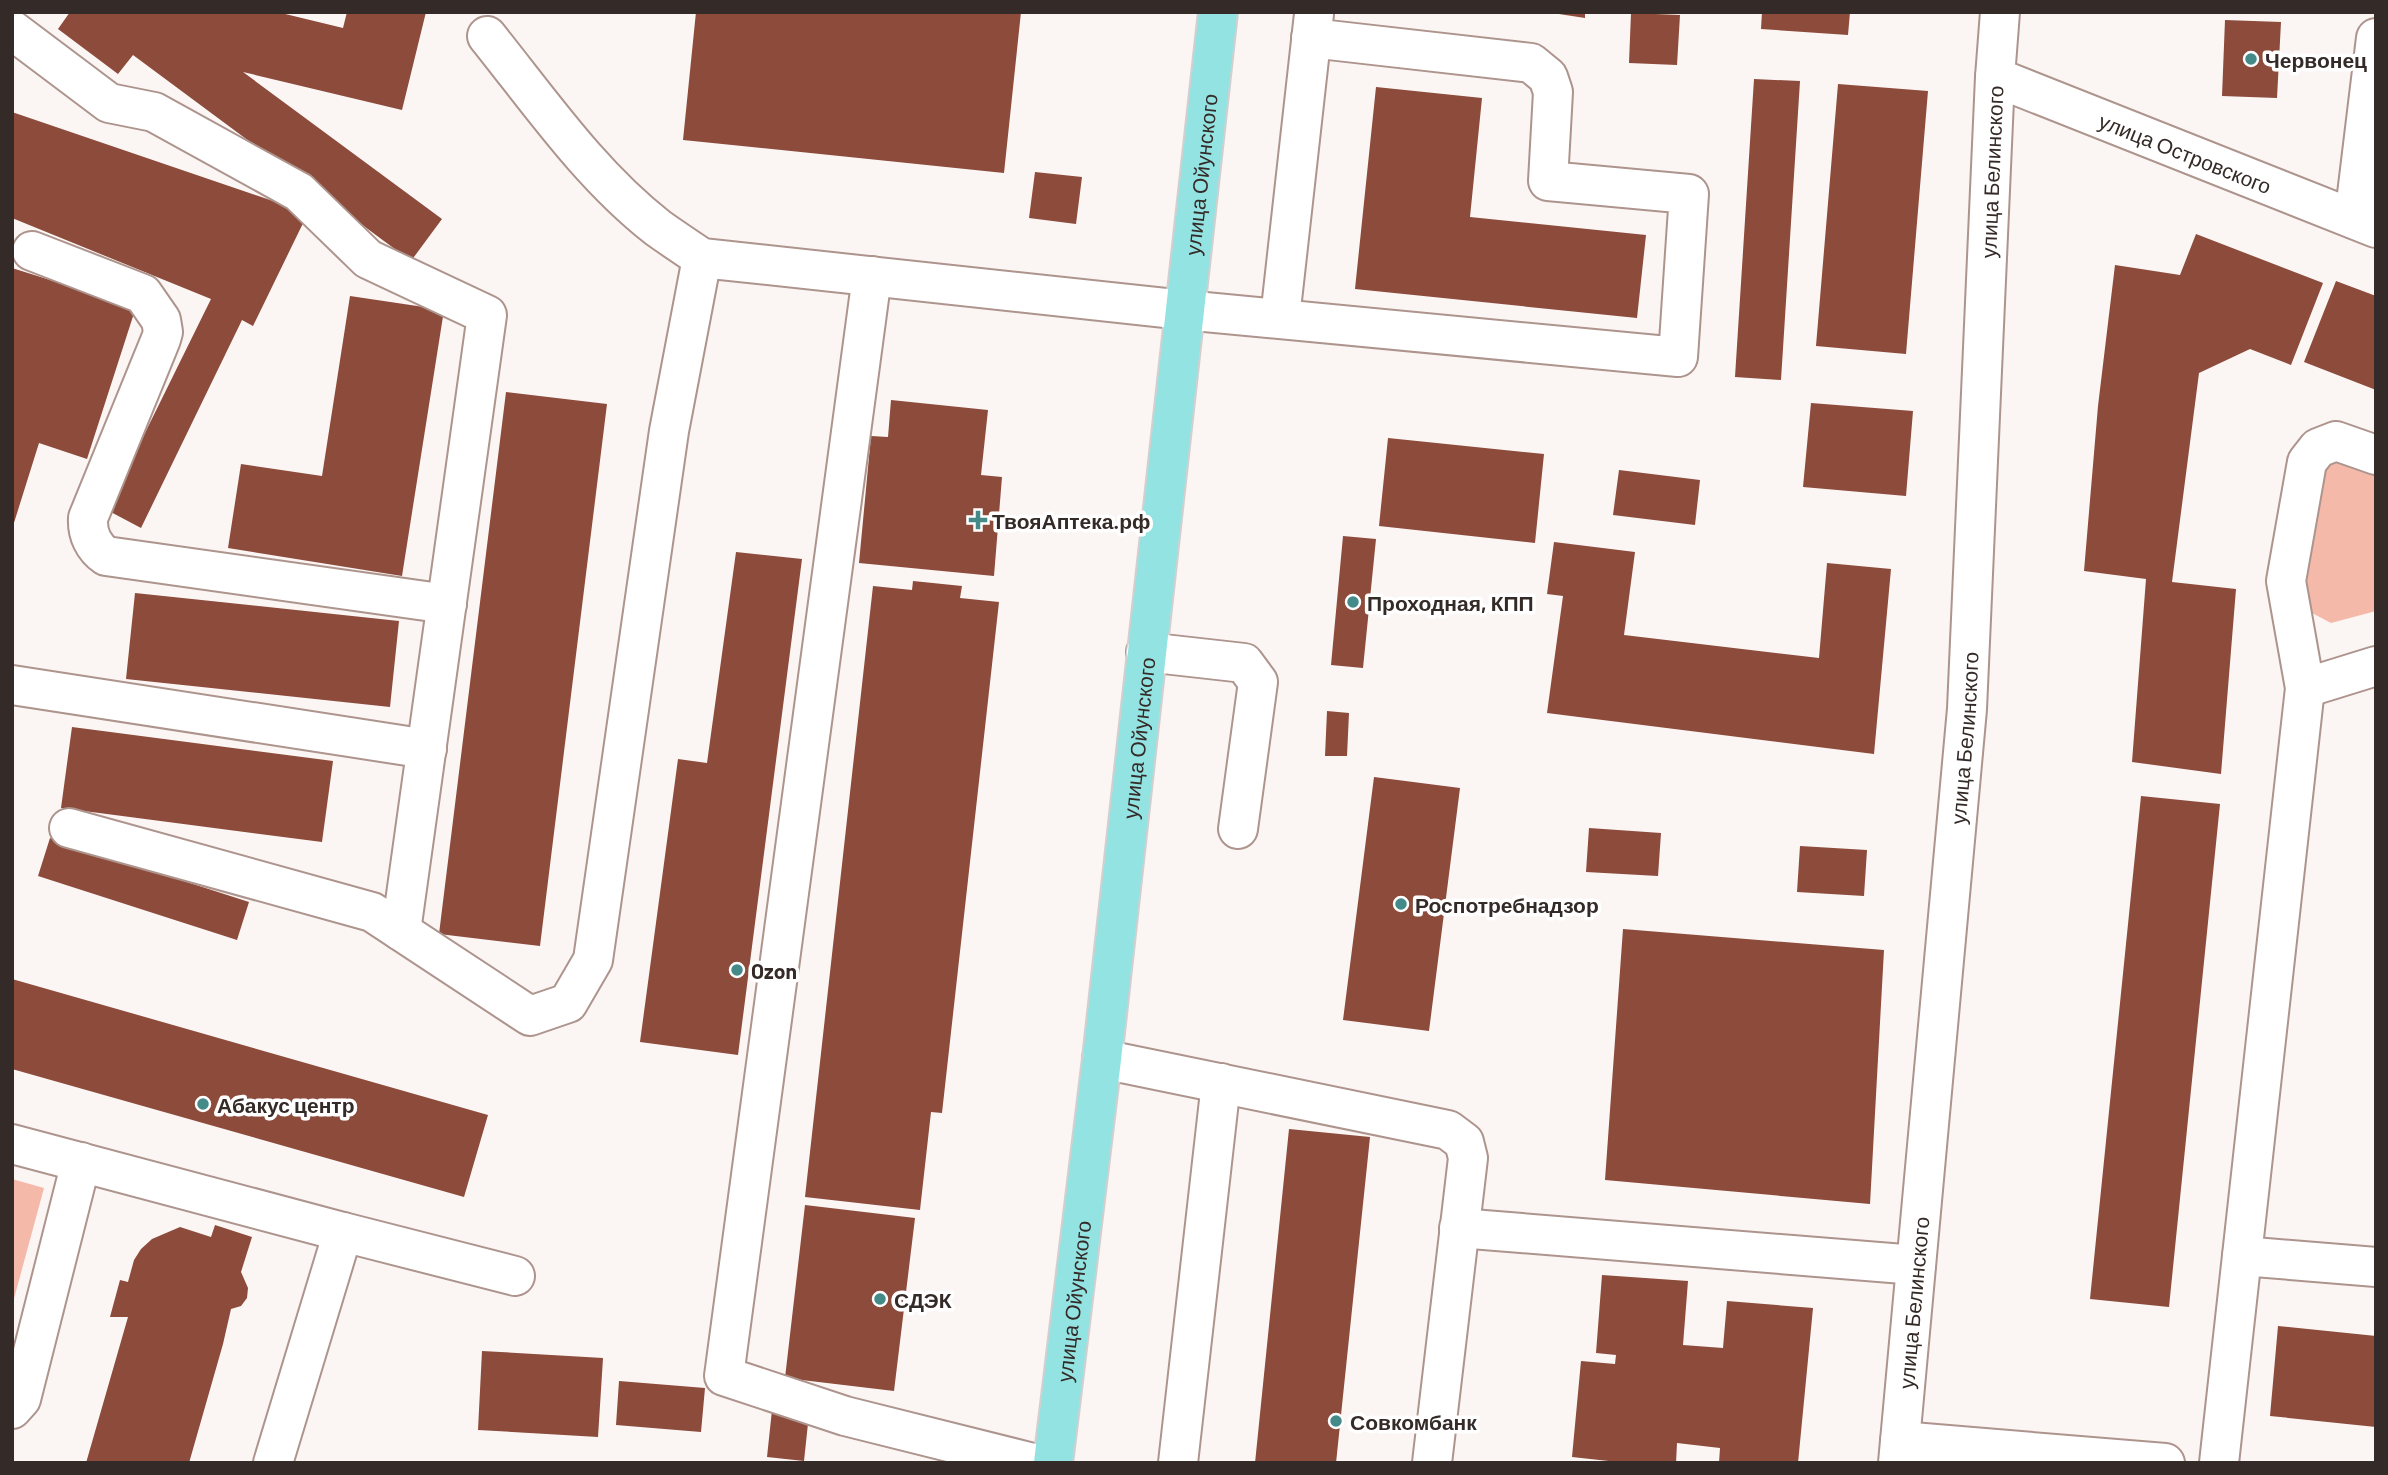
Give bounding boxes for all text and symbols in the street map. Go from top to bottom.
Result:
place label: Червонец [2265,47,2367,72]
marker: Червонец [2243,51,2259,67]
street label: улица Белинского [1974,85,2007,259]
street label: улица Ойунского [1179,92,1221,257]
street label: улица Островского [2096,107,2275,198]
place label: ТвояАптека.рф [992,508,1150,533]
marker: ТвояАптека.рф [970,512,986,528]
place label: Проходная, КПП [1367,590,1534,615]
marker: Проходная, КПП [1345,594,1361,610]
street label: улица Белинского [1944,651,1982,825]
street label: улица Ойунского [1116,656,1159,820]
place label: Роспотребнадзор [1415,892,1599,917]
marker: Роспотребнадзор [1393,896,1409,912]
place label: Ozon [751,958,797,983]
marker: Ozon [729,962,745,978]
place label: Абакус центр [217,1092,354,1117]
marker: Абакус центр [195,1096,211,1112]
street label: улица Белинского [1892,1215,1933,1390]
street label: улица Ойунского [1050,1219,1095,1383]
place label: СДЭК [894,1287,952,1312]
marker: СДЭК [872,1291,888,1307]
place label: Совкомбанк [1350,1409,1477,1434]
marker: Совкомбанк [1328,1413,1344,1429]

